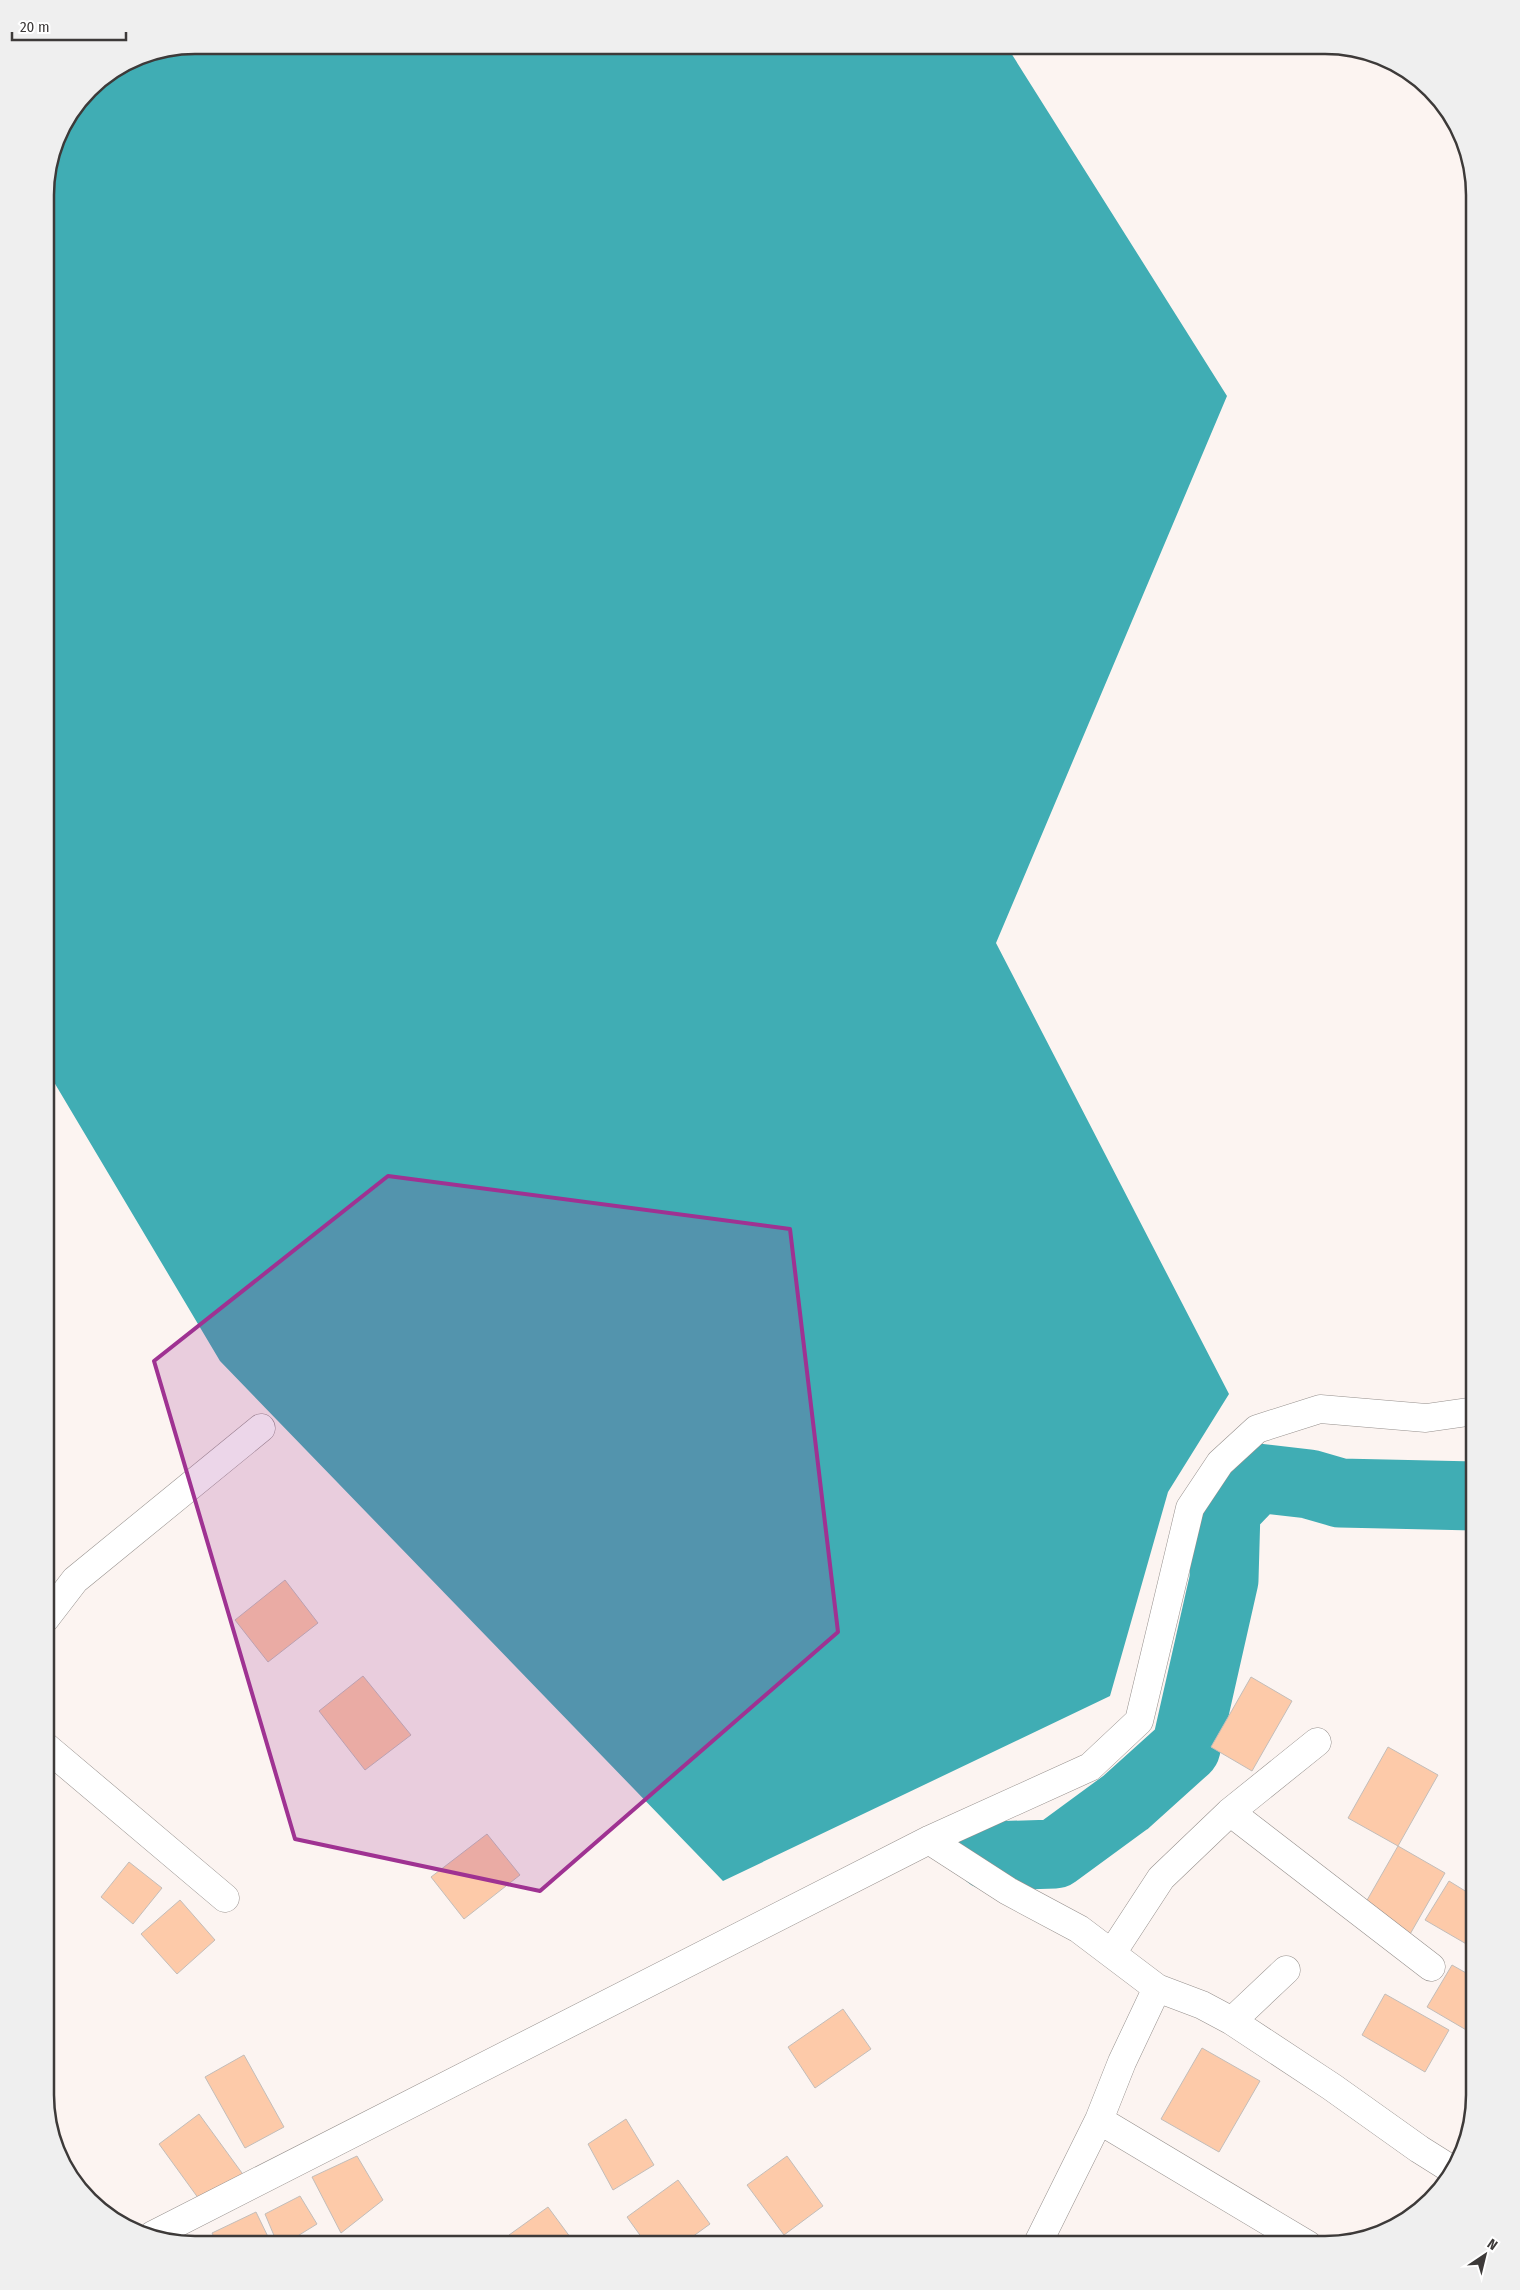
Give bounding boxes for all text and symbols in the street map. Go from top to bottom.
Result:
scale bar [12,10,126,42]
text: 20 m [20,18,50,36]
north arrow [1460,2230,1510,2280]
text: N [1484,2235,1500,2254]

